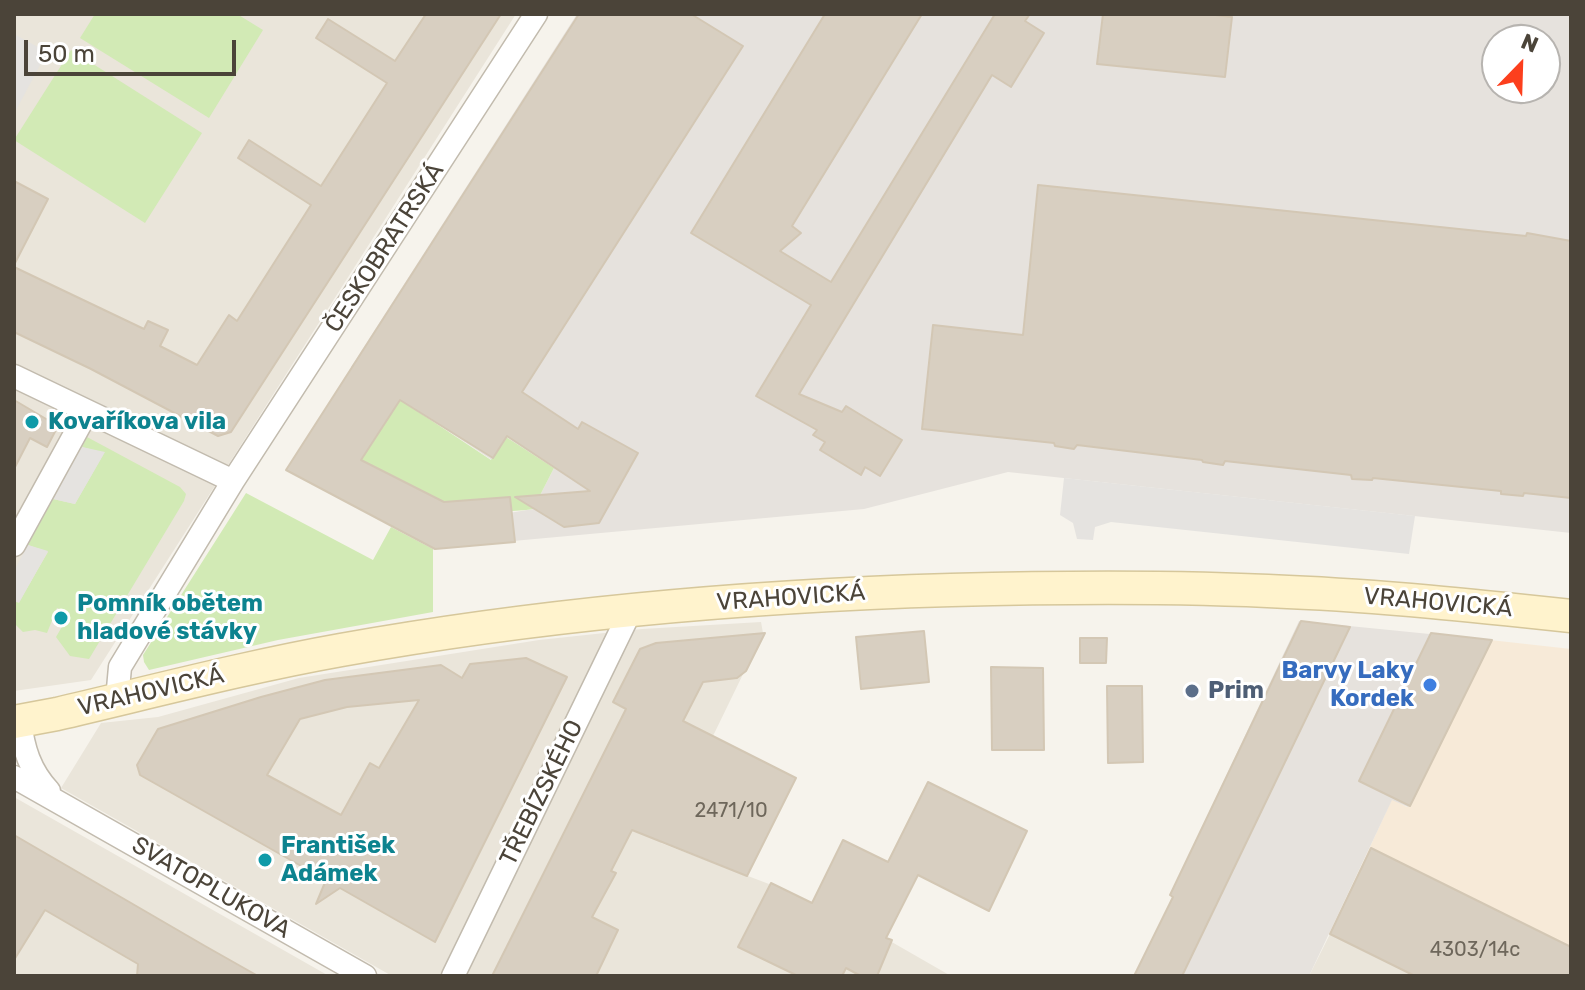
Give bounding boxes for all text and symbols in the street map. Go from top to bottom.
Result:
scale bar [28,24,240,74]
north arrow [1481,24,1561,104]
text: N [1517,28,1542,59]
text: 50 m [38,40,95,68]
street label: ČESKOBRATRSKÁ [319,158,451,338]
place label: Kovaříkova vila [48,408,226,436]
marker: Kovaříkova vila [23,413,41,431]
street label: VRAHOVICKÁ [716,578,866,618]
street label: VRAHOVICKÁ [1362,582,1514,624]
place label: Pomník obětem hladové stávky [77,590,263,646]
marker: Pomník obětem hladové stávky [52,609,70,627]
place label: Barvy Laky Kordek [1281,657,1414,713]
street label: VRAHOVICKÁ [75,661,227,723]
marker: Barvy Laky Kordek [1421,676,1439,694]
place label: Prim [1208,677,1264,705]
marker: Prim [1183,682,1201,700]
street label: TŘEBÍZSKÉHO [494,715,590,871]
house number: 2471/10 [694,799,768,823]
street label: SVATOPLUKOVA [127,831,295,945]
place label: František Adámek [281,832,395,888]
marker: František Adámek [256,851,274,869]
house number: 4303/14c [1430,938,1520,962]

